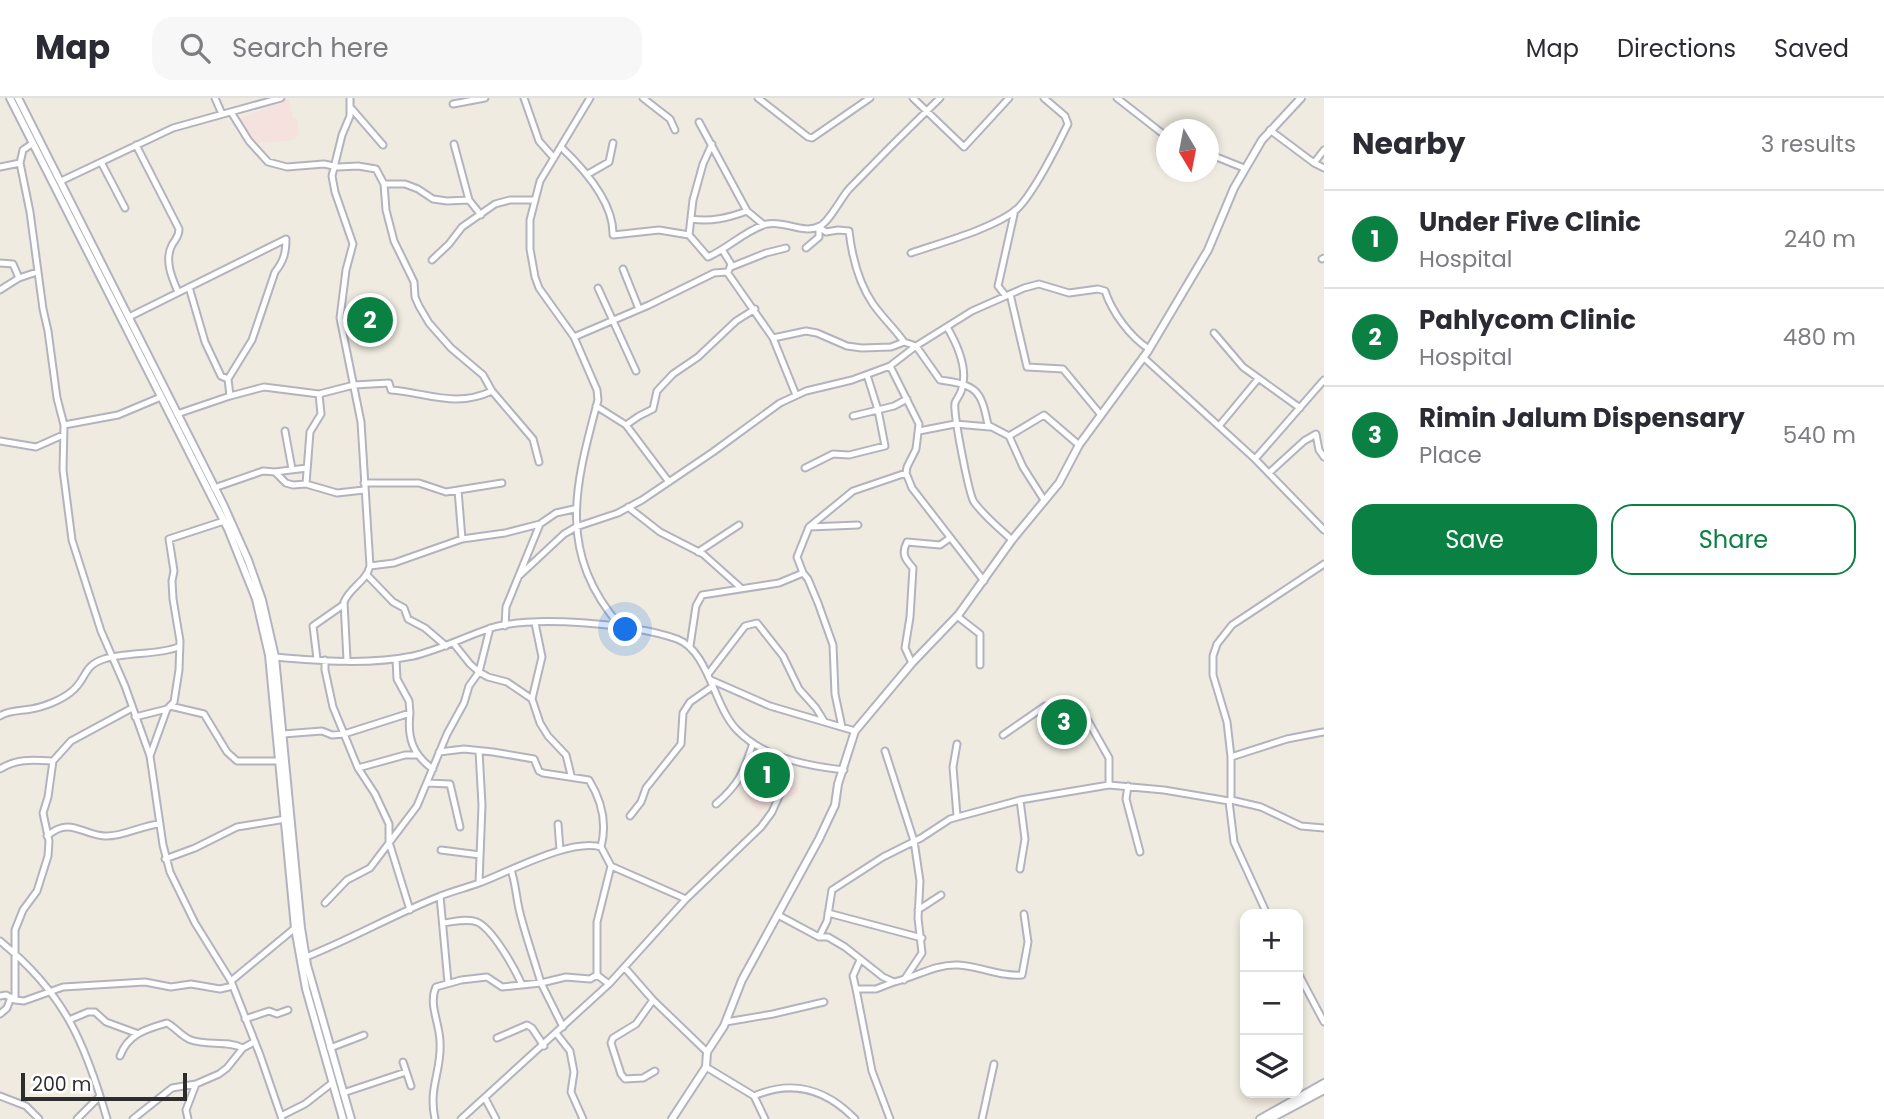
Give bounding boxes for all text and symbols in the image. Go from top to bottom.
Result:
search box [152,17,642,80]
text: Map [35,24,110,71]
icon: search [176,29,214,67]
text: Search here [232,30,389,66]
text: Map [1526,32,1579,65]
text: Directions [1617,32,1736,65]
text: Saved [1774,32,1849,65]
north arrow [1156,119,1219,182]
text: Nearby [1352,122,1466,165]
text: 3 results [1761,128,1856,160]
text: Under Five Clinic [1419,204,1641,240]
text: 1 [1371,223,1379,255]
text: 240 m [1784,223,1856,255]
text: Hospital [1419,243,1512,275]
pin: 2 [347,294,393,346]
text: Pahlycom Clinic [1419,302,1636,338]
text: 2 [1368,321,1382,353]
text: 480 m [1783,321,1856,353]
text: Hospital [1419,341,1512,373]
text: Rimin Jalum Dispensary [1419,400,1745,436]
text: 3 [1368,419,1382,451]
text: 540 m [1783,419,1856,451]
text: Place [1419,439,1482,471]
button: Save [1352,504,1597,575]
button: Share [1611,504,1856,575]
your location [608,612,642,646]
pin: 3 [1041,696,1087,748]
pin: 1 [744,749,790,801]
map controls [1240,909,1303,1098]
button: + [1240,909,1303,972]
button: − [1240,972,1303,1035]
button: layers [1240,1035,1303,1098]
scale bar [21,1070,187,1102]
text: 200 m [32,1071,91,1098]

